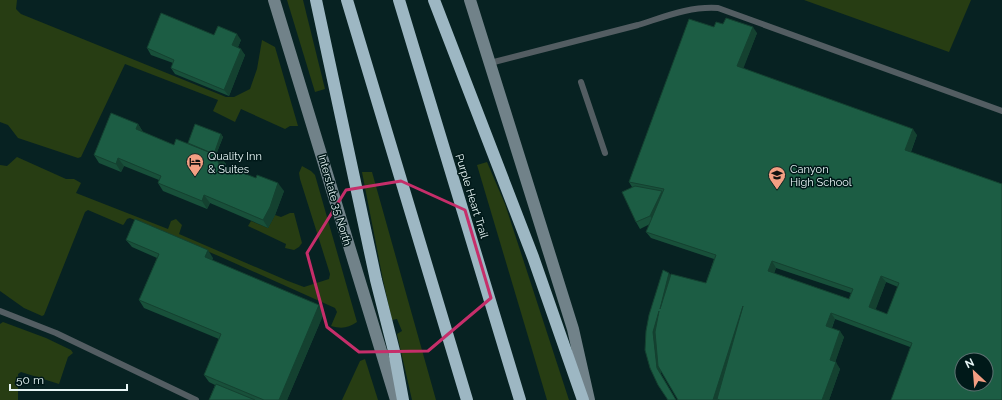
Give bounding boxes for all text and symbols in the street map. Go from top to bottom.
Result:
place label: Quality Inn & Suites [208,150,262,176]
hotel icon: Quality Inn & Suites [185,152,205,177]
street label: Purple Heart Trail [452,152,491,240]
street label: Interstate 35 North [315,153,354,247]
place label: Canyon High School [790,163,852,189]
school or university icon: Canyon High School [767,165,787,190]
north arrow [954,352,994,392]
text: N [963,356,976,371]
scale bar [10,366,127,392]
text: 50 m [16,373,44,387]

